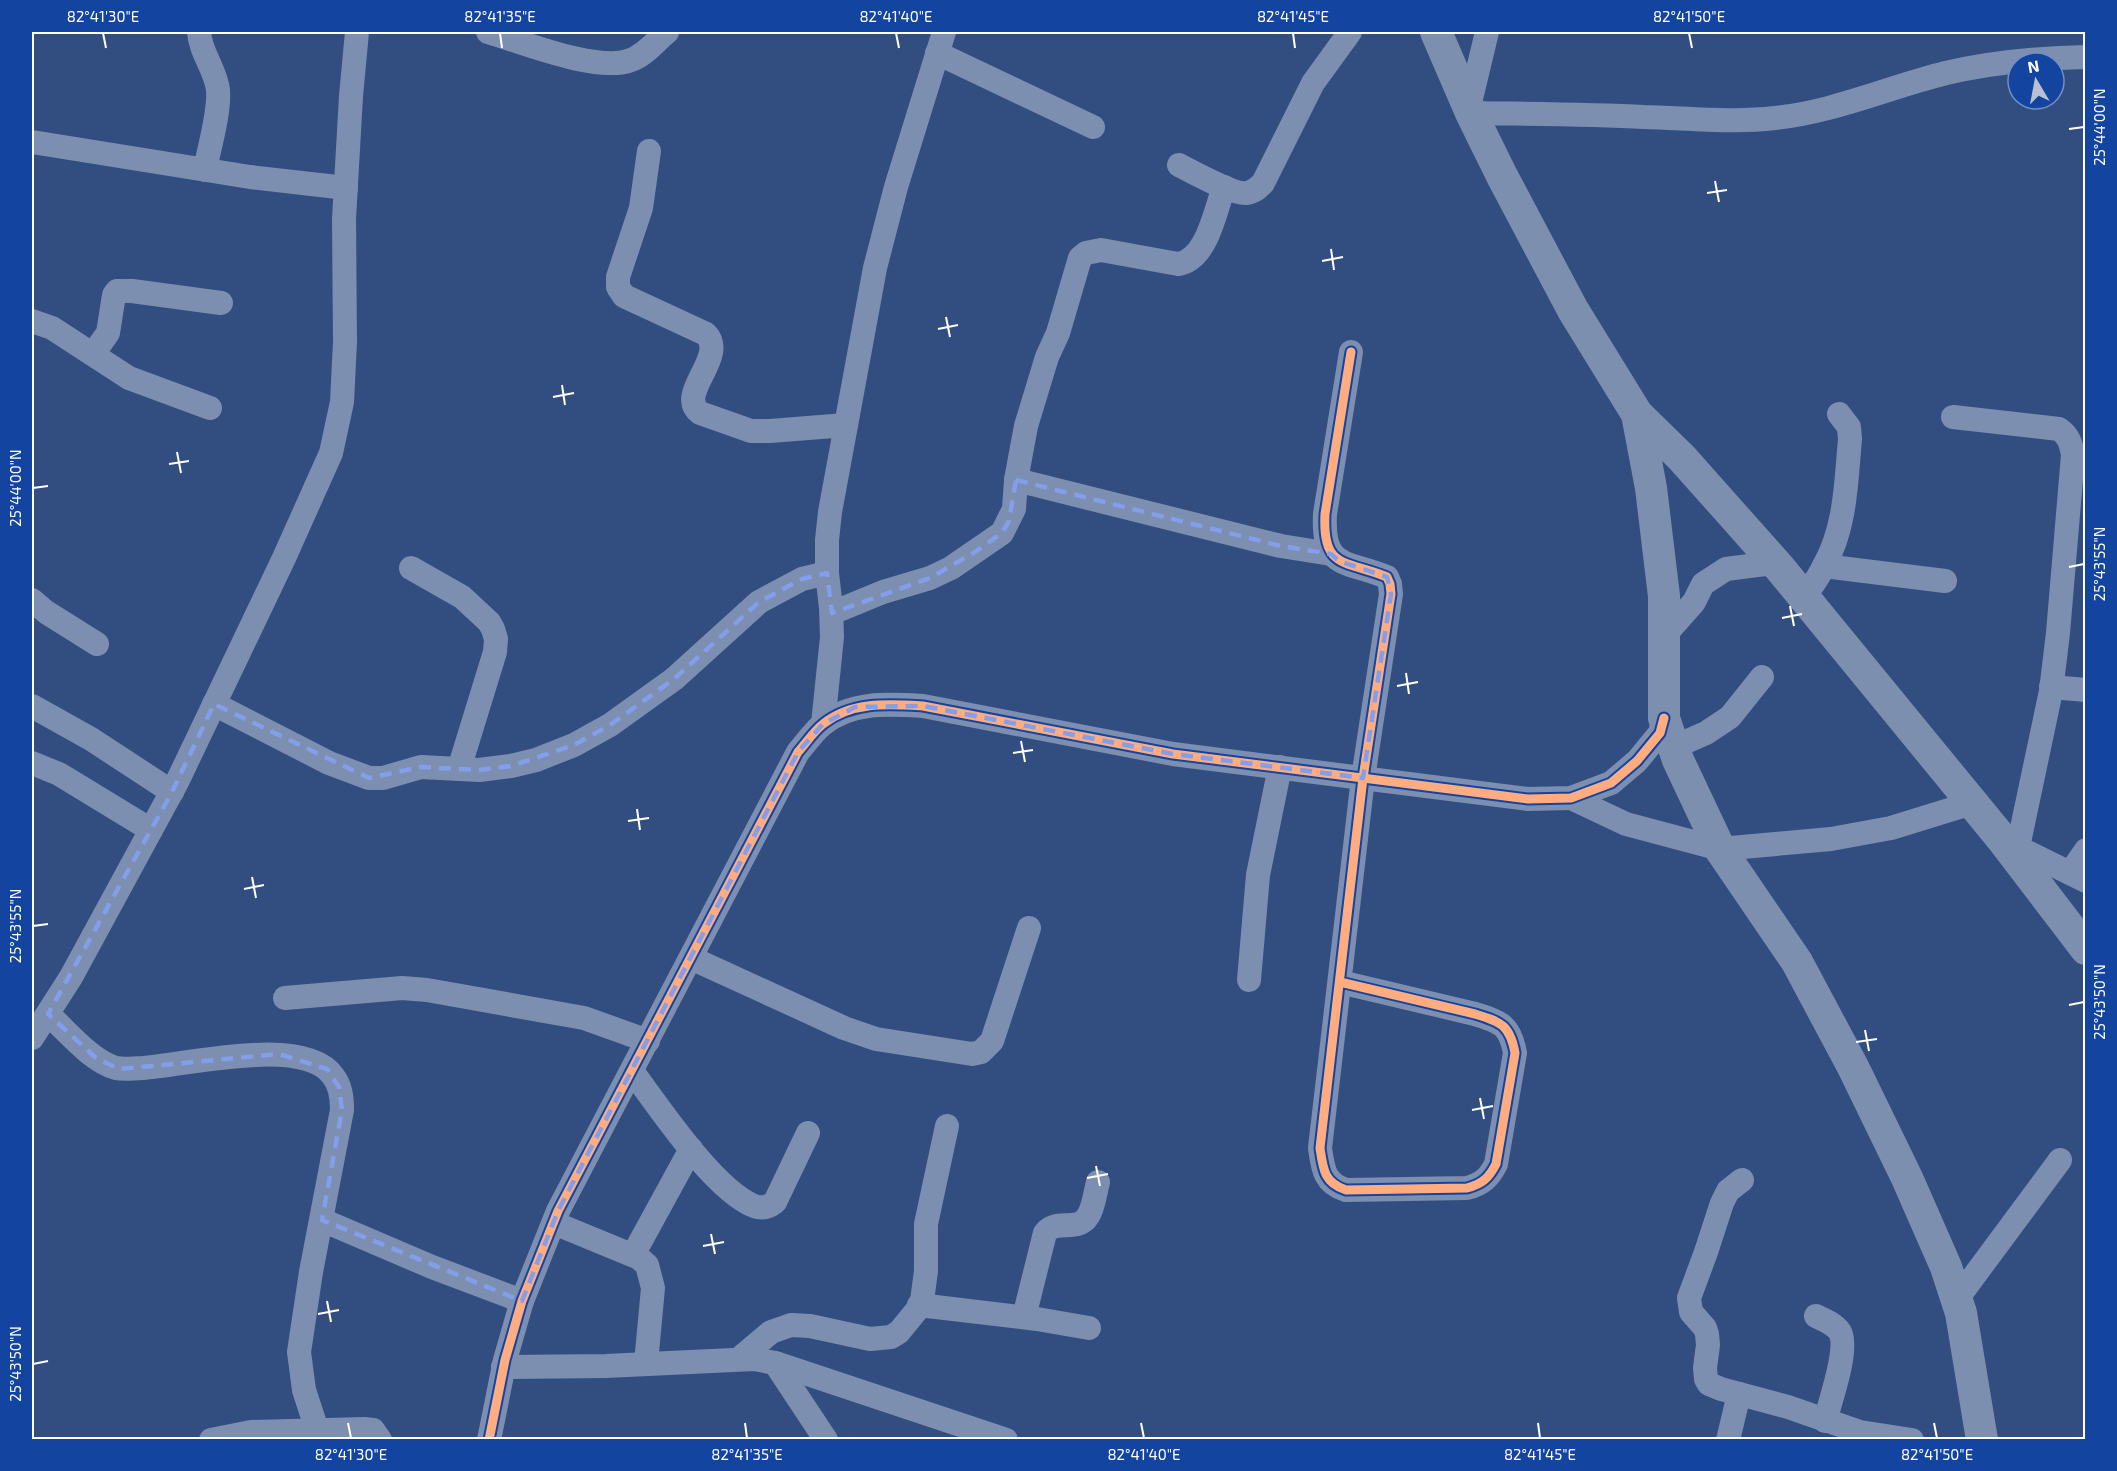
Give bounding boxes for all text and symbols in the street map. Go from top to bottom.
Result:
text: 82°41'30"E [67,7,139,25]
text: 82°41'35"E [464,7,536,25]
text: 82°41'40"E [860,7,932,25]
text: 82°41'45"E [1257,7,1329,25]
text: 82°41'50"E [1653,7,1725,25]
north arrow [2006,51,2066,111]
text: N [2026,55,2041,76]
text: 25°44'00"N [2090,88,2108,166]
text: 25°44'00"N [6,449,24,527]
text: 25°43'55"N [2090,527,2108,601]
text: 25°43'55"N [6,889,24,963]
text: 25°43'50"N [2090,964,2108,1040]
text: 25°43'50"N [6,1326,24,1402]
text: 82°41'30"E [315,1445,387,1463]
text: 82°41'35"E [711,1445,783,1463]
text: 82°41'40"E [1108,1445,1180,1463]
text: 82°41'45"E [1504,1445,1576,1463]
text: 82°41'50"E [1901,1445,1973,1463]

